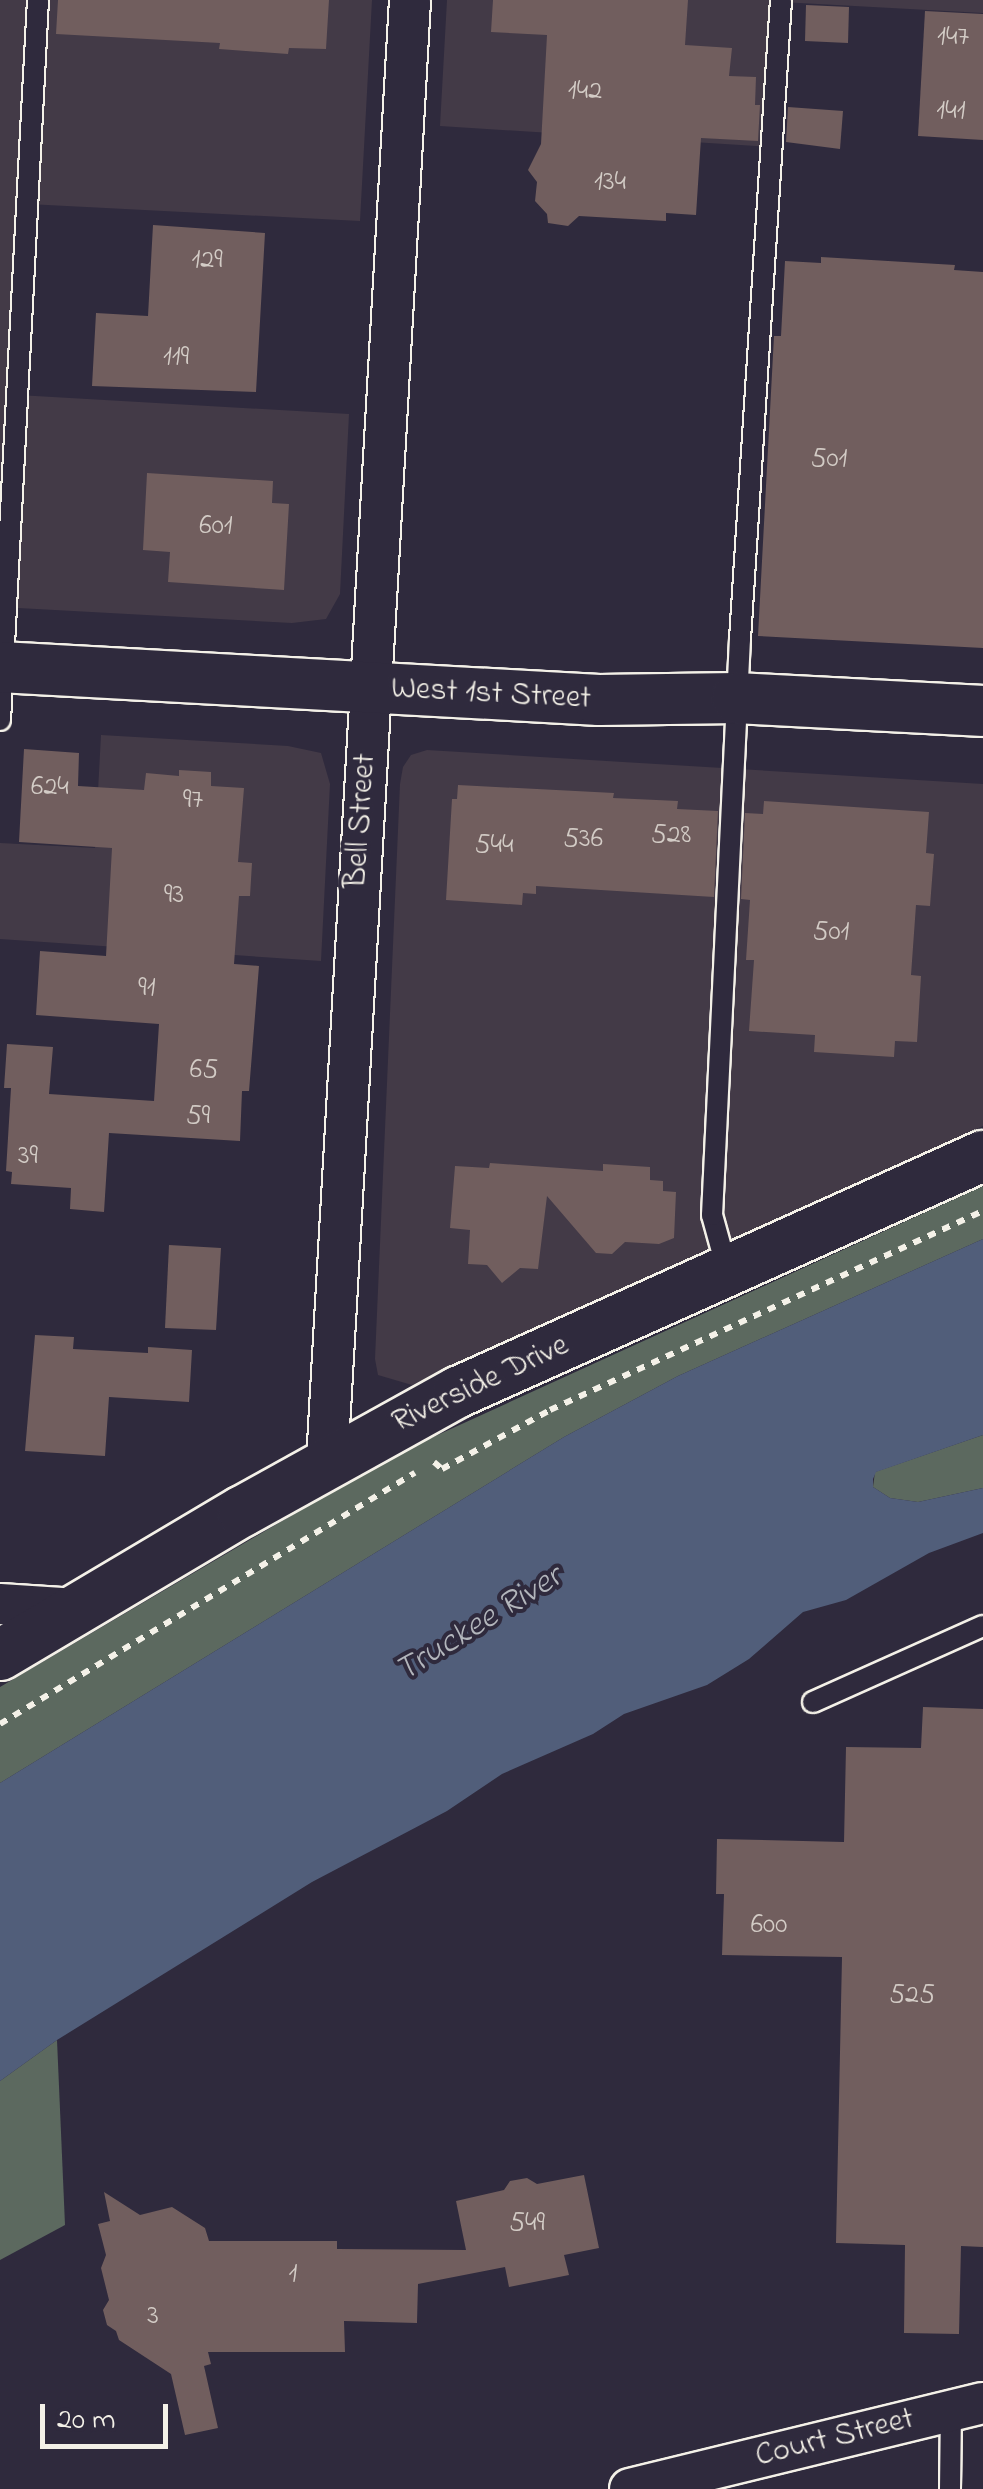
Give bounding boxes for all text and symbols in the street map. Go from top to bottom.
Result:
house number: 147 [937,21,969,55]
house number: 142 [568,75,602,109]
house number: 141 [936,95,966,129]
house number: 134 [594,166,626,200]
house number: 129 [191,244,223,278]
house number: 119 [163,341,189,375]
house number: 501 [810,443,848,477]
house number: 601 [199,510,233,544]
street label: West 1st Street [390,671,592,719]
street label: Bell Street [338,752,386,890]
house number: 624 [31,771,69,805]
house number: 97 [183,784,203,818]
house number: 528 [651,819,691,853]
house number: 536 [563,823,603,857]
house number: 544 [474,829,514,863]
house number: 93 [164,879,184,913]
house number: 501 [812,916,850,950]
house number: 91 [138,972,156,1006]
house number: 65 [190,1054,218,1088]
house number: 59 [186,1100,210,1134]
house number: 39 [18,1140,38,1174]
street label: Riverside Drive [387,1327,575,1443]
water label: Truckee River [388,1557,570,1693]
house number: 600 [751,1909,787,1943]
house number: 525 [889,1979,935,2013]
house number: 549 [509,2207,545,2241]
house number: 1 [289,2258,297,2292]
house number: 3 [147,2300,159,2334]
scale bar [45,2384,172,2446]
text: 20 m [57,2399,116,2443]
street label: Court Street [752,2401,918,2477]

